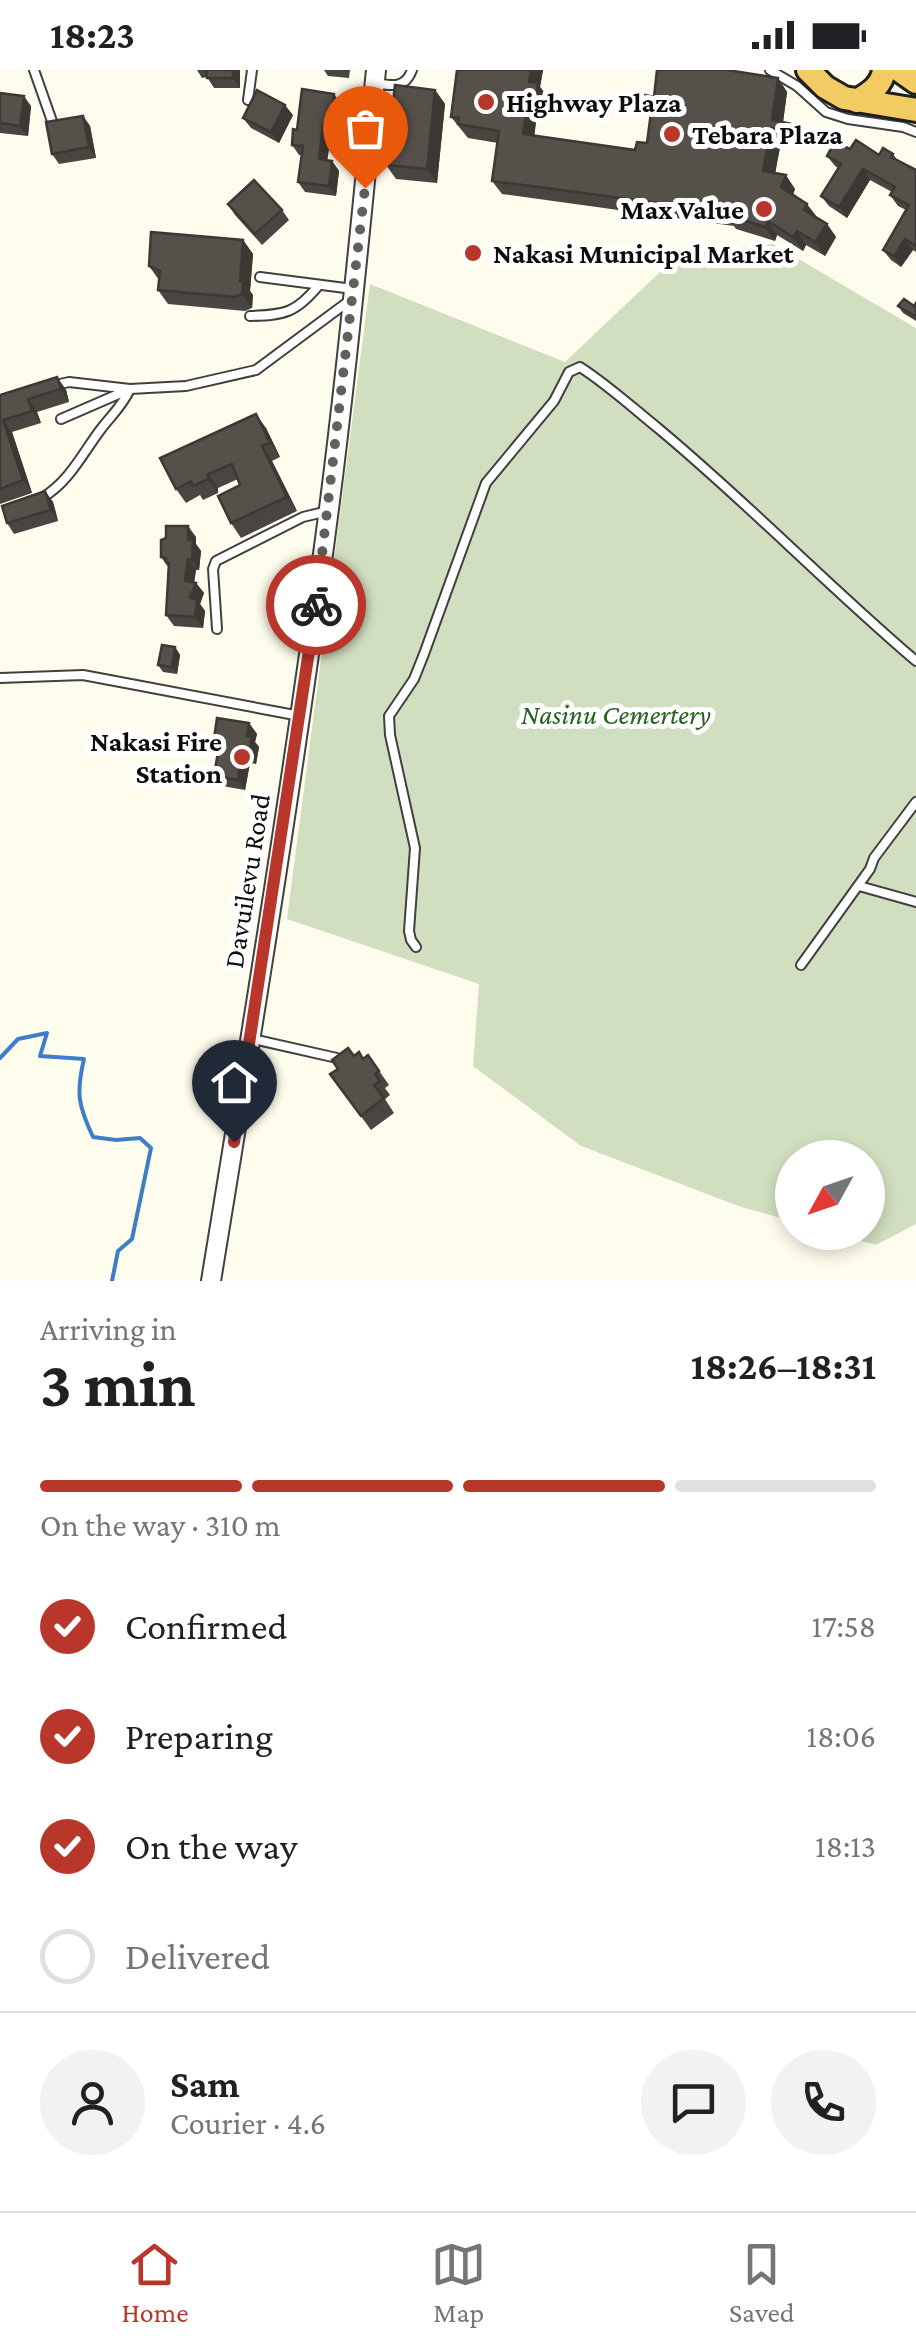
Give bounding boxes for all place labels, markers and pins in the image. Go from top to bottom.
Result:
pin [323,86,408,189]
place label: Highway Plaza [506,87,682,118]
marker: Highway Plaza [475,91,497,113]
place label: Tebara Plaza [692,119,843,150]
marker: Tebara Plaza [661,123,683,145]
place label: Max Value [620,194,744,225]
marker: Max Value [753,198,775,220]
place label: Nakasi Municipal Market [493,238,795,269]
marker: Nakasi Municipal Market [462,242,484,264]
place label: Nakasi Fire Station [90,726,222,789]
marker: Nakasi Fire Station [231,746,253,768]
pin [192,1040,277,1143]

